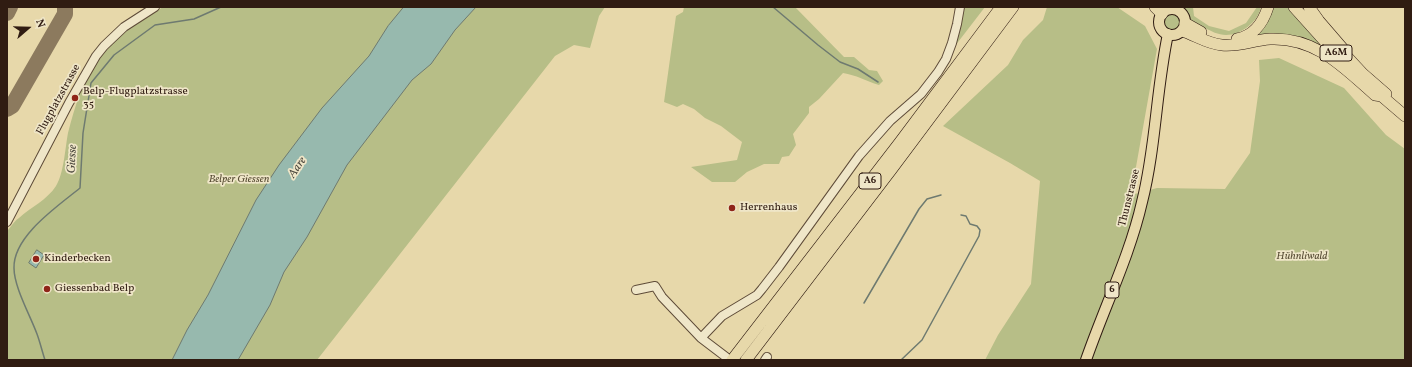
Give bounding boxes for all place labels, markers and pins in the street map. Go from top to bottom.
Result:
place label: Belp-Flugplatzstrasse 35 [83,85,188,111]
marker: Belp-Flugplatzstrasse 35 [70,93,80,103]
place label: Herrenhaus [740,201,797,215]
marker: Herrenhaus [727,203,737,213]
place label: Kinderbecken [44,252,111,266]
marker: Kinderbecken [31,254,41,264]
place label: Giessenbad Belp [55,282,134,296]
marker: Giessenbad Belp [42,284,52,294]

